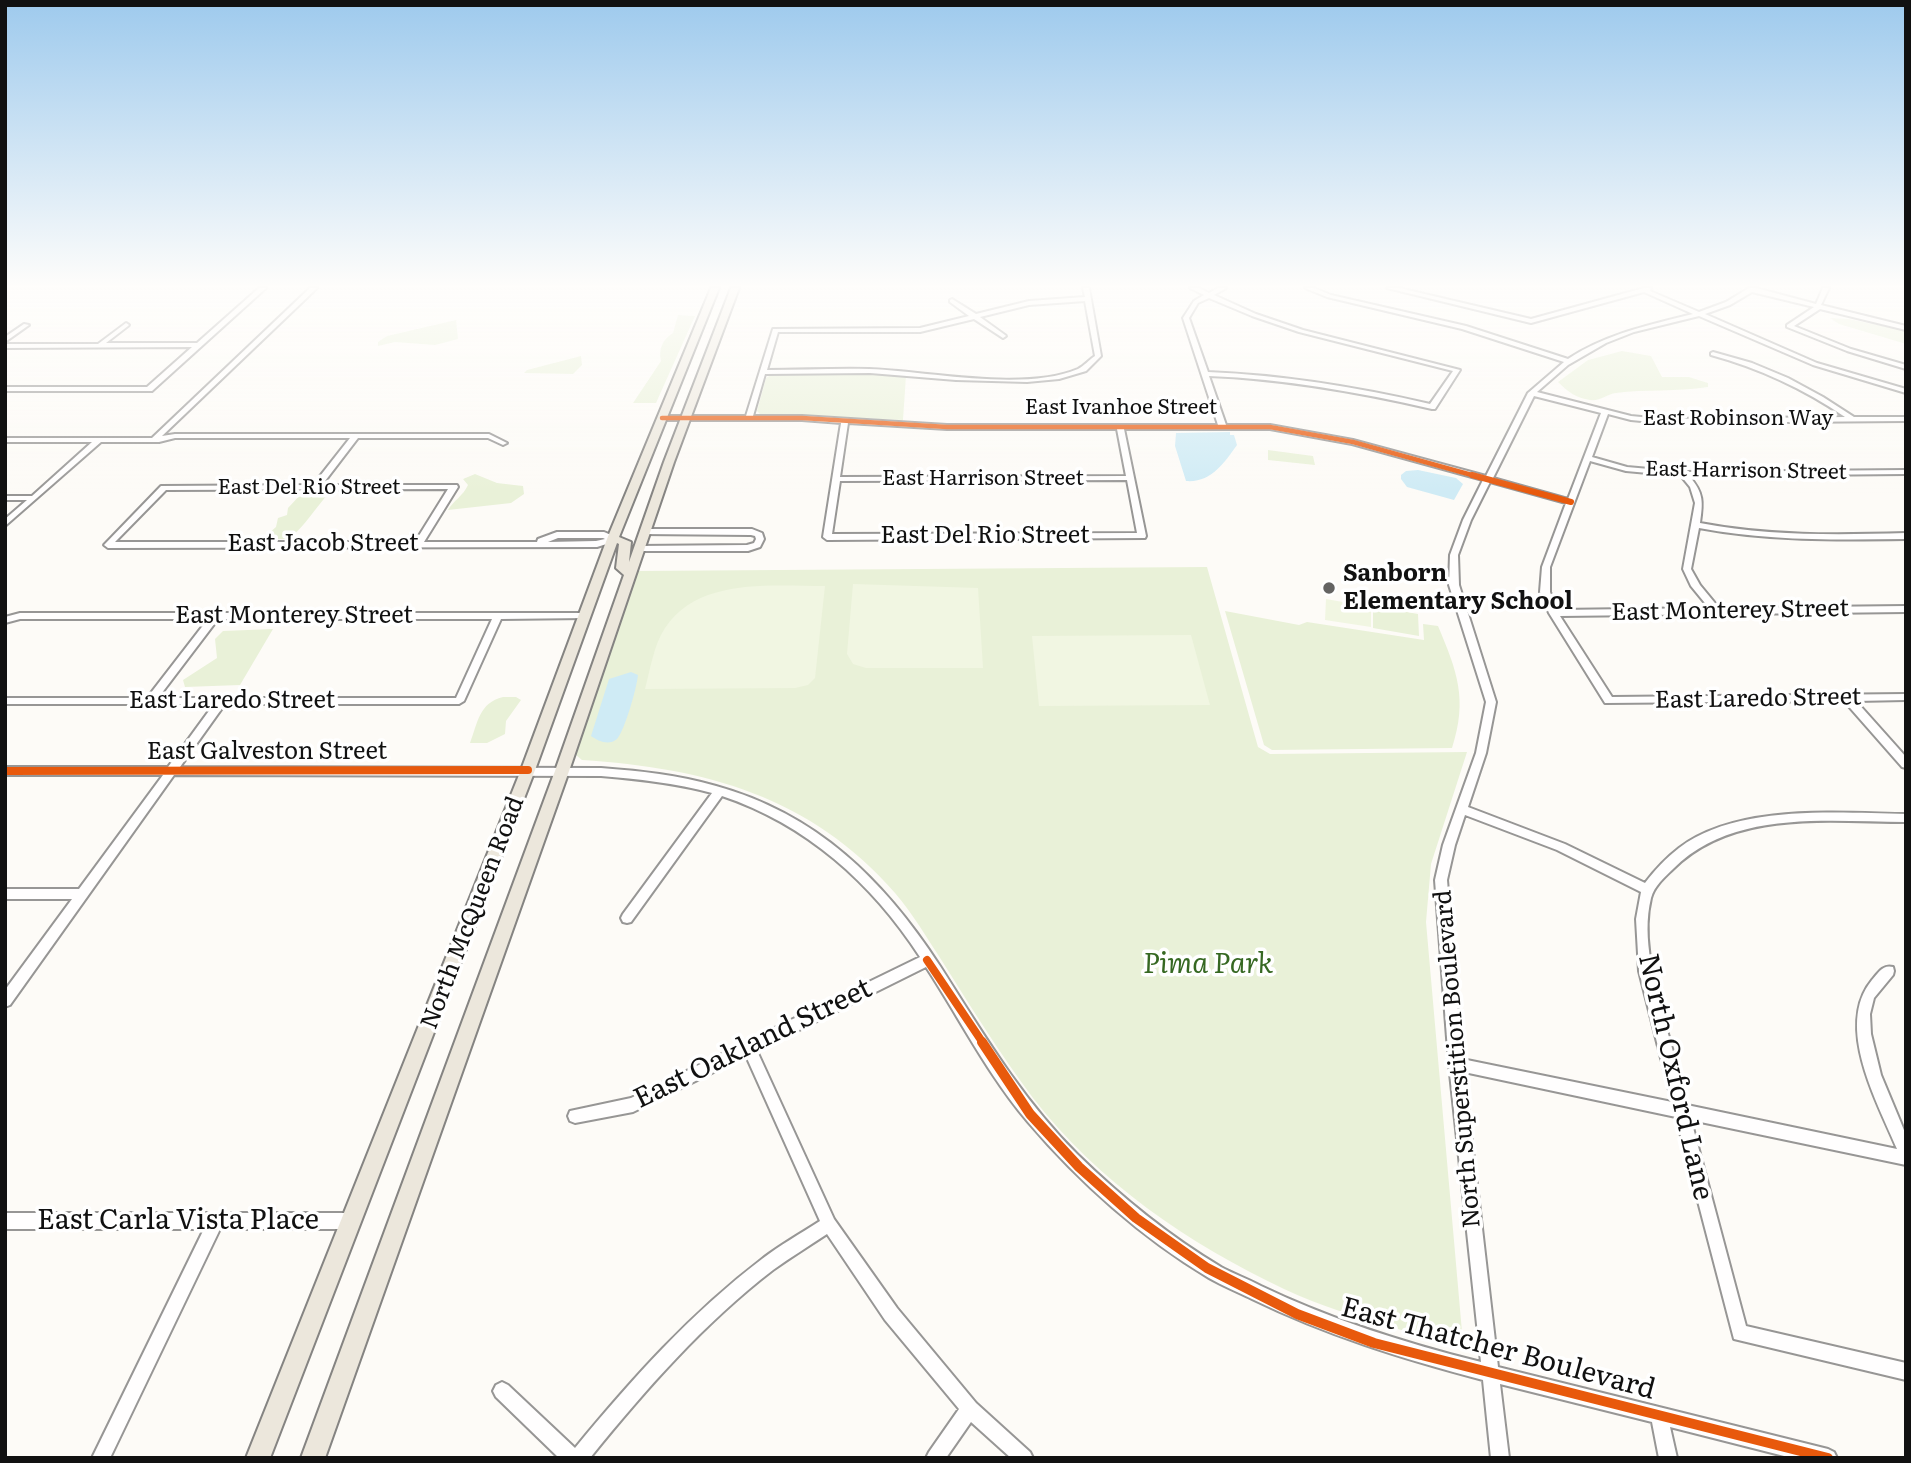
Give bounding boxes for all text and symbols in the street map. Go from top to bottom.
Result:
street label: East Ivanhoe Street [1025,395,1217,421]
street label: East Robinson Way [1643,406,1833,432]
street label: East Harrison Street [1645,457,1847,485]
street label: East Harrison Street [882,466,1084,492]
street label: East Del Rio Street [217,475,401,501]
street label: East Del Rio Street [880,522,1090,550]
street label: East Jacob Street [227,530,419,558]
place label: Sanborn Elementary School [1343,560,1573,616]
marker: Sanborn Elementary School [1321,580,1337,596]
street label: East Monterey Street [1611,595,1849,627]
street label: East Monterey Street [175,602,413,630]
street label: East Laredo Street [1654,683,1862,715]
street label: East Laredo Street [129,687,335,715]
street label: East Galveston Street [147,738,387,766]
street label: North McQueen Road [415,793,531,1033]
street label: North Superstition Boulevard [1429,889,1487,1229]
park label: Pima Park [1143,948,1273,982]
street label: North Oxford Lane [1630,951,1720,1203]
street label: East Oakland Street [628,972,878,1116]
street label: East Carla Vista Place [37,1204,319,1238]
street label: East Thatcher Boulevard [1337,1291,1659,1407]

